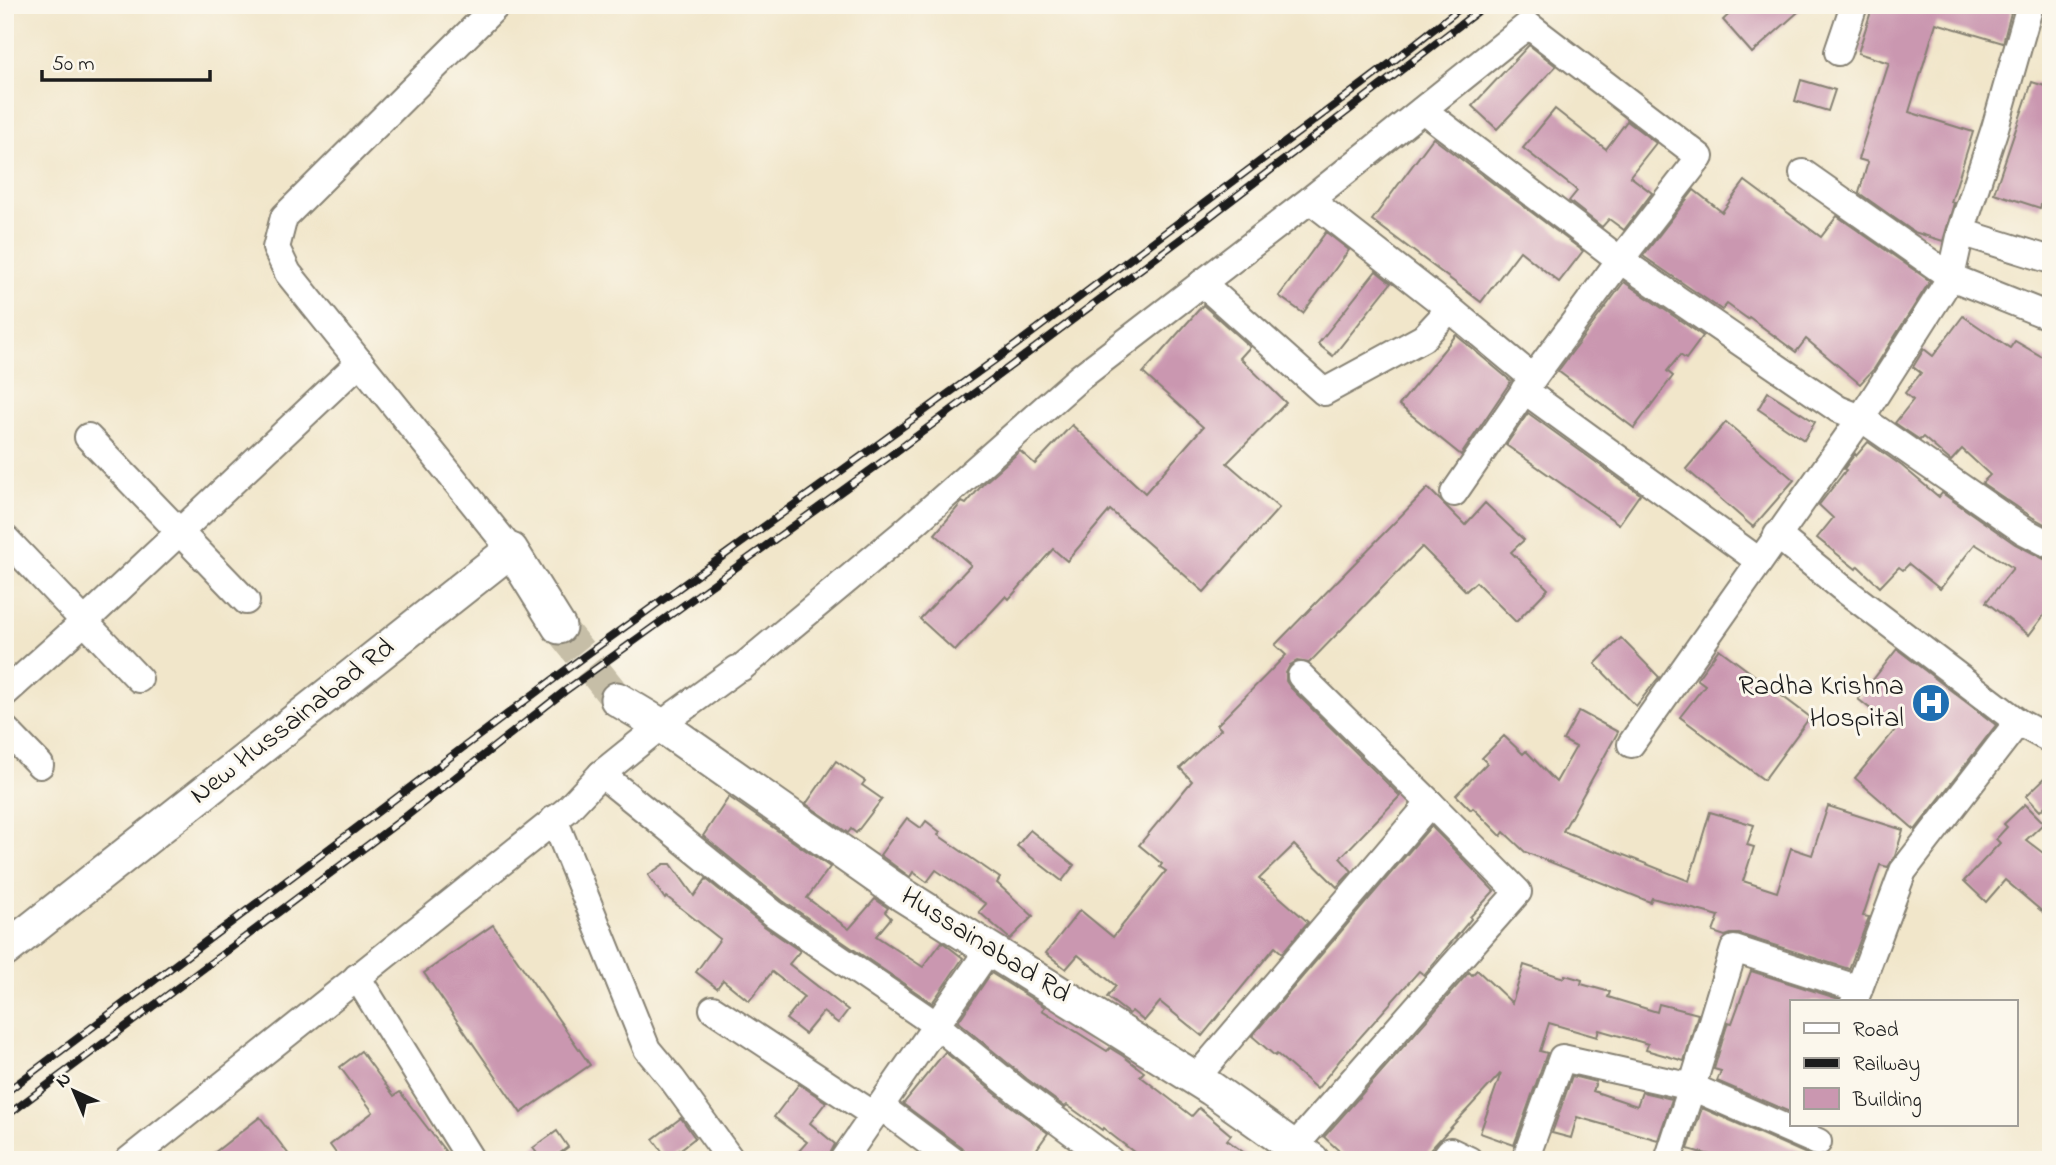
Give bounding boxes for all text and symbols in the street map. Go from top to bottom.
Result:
scale bar [42,38,210,82]
text: 50 m [52,50,95,80]
street label: New Hussainabad Rd [182,629,405,815]
place label: Radha Krishna Hospital [1738,667,1904,740]
hospital icon: Radha Krishna Hospital [1910,682,1952,724]
street label: Hussainabad Rd [892,877,1078,1015]
legend [1790,1000,2018,1126]
text: Road [1853,1016,1899,1046]
text: Railway [1853,1050,1920,1082]
north arrow [38,1056,108,1126]
text: N [50,1066,78,1095]
text: Building [1852,1086,1922,1118]

